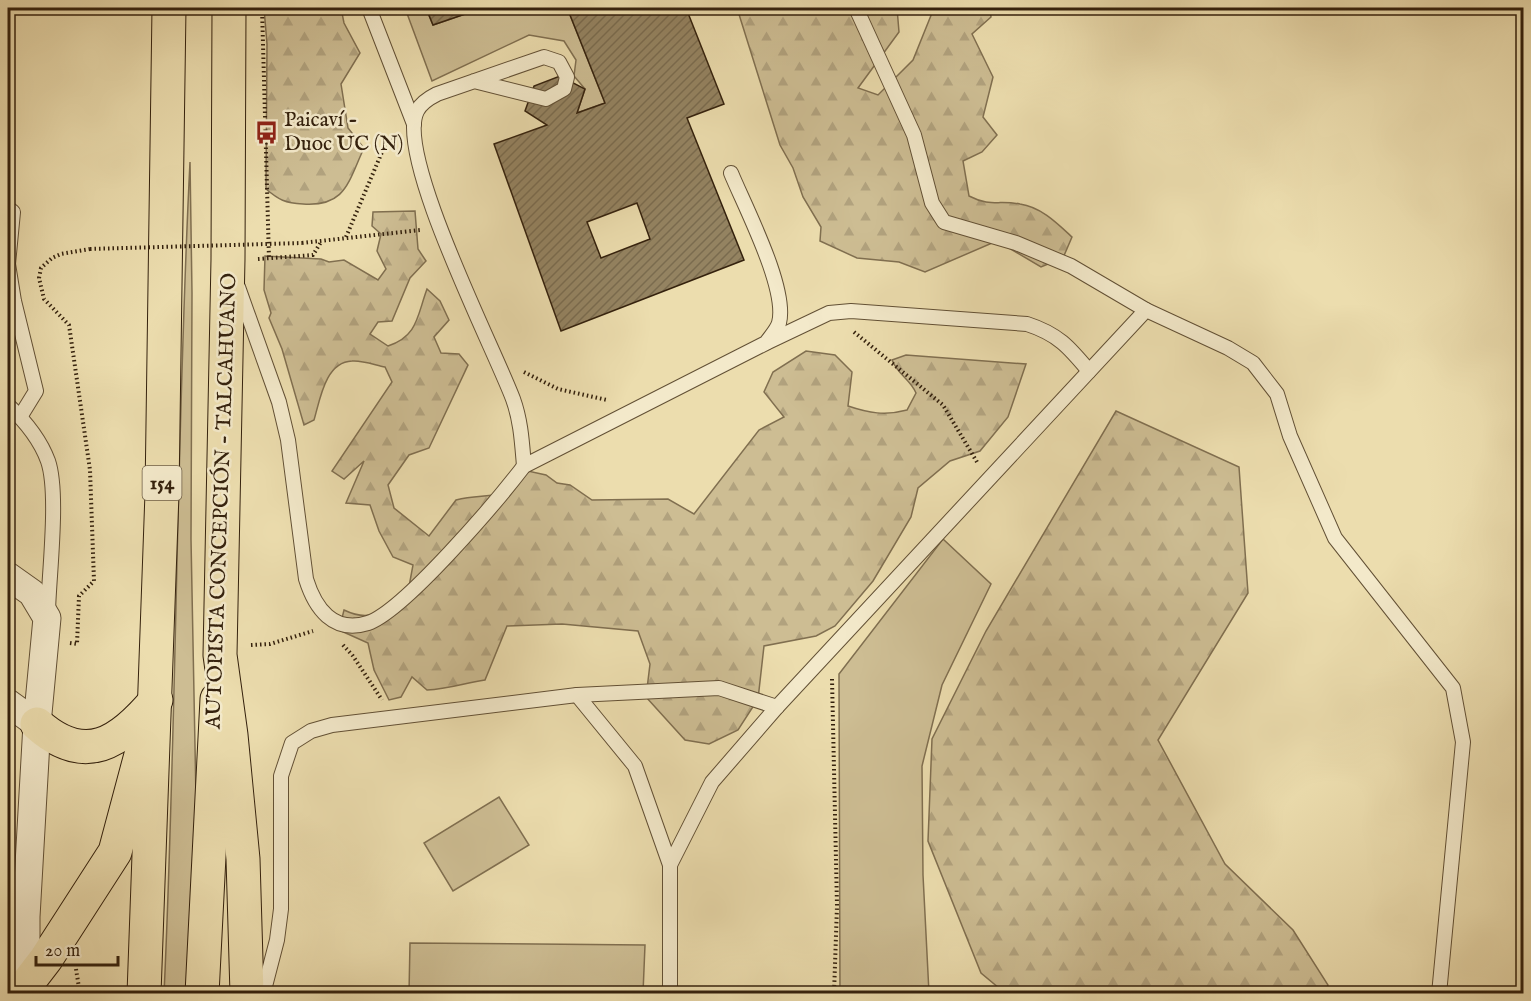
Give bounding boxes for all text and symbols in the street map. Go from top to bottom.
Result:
place label: Paicaví - Duoc UC (N) [284,107,403,158]
bus stop icon: Paicaví - Duoc UC (N) [253,119,279,145]
street label: AUTOPISTA CONCEPCIÓN - TALCAHUANO [200,272,243,731]
road number: 154 [142,466,182,500]
scale bar [36,929,118,967]
text: 20 m [45,940,80,963]

